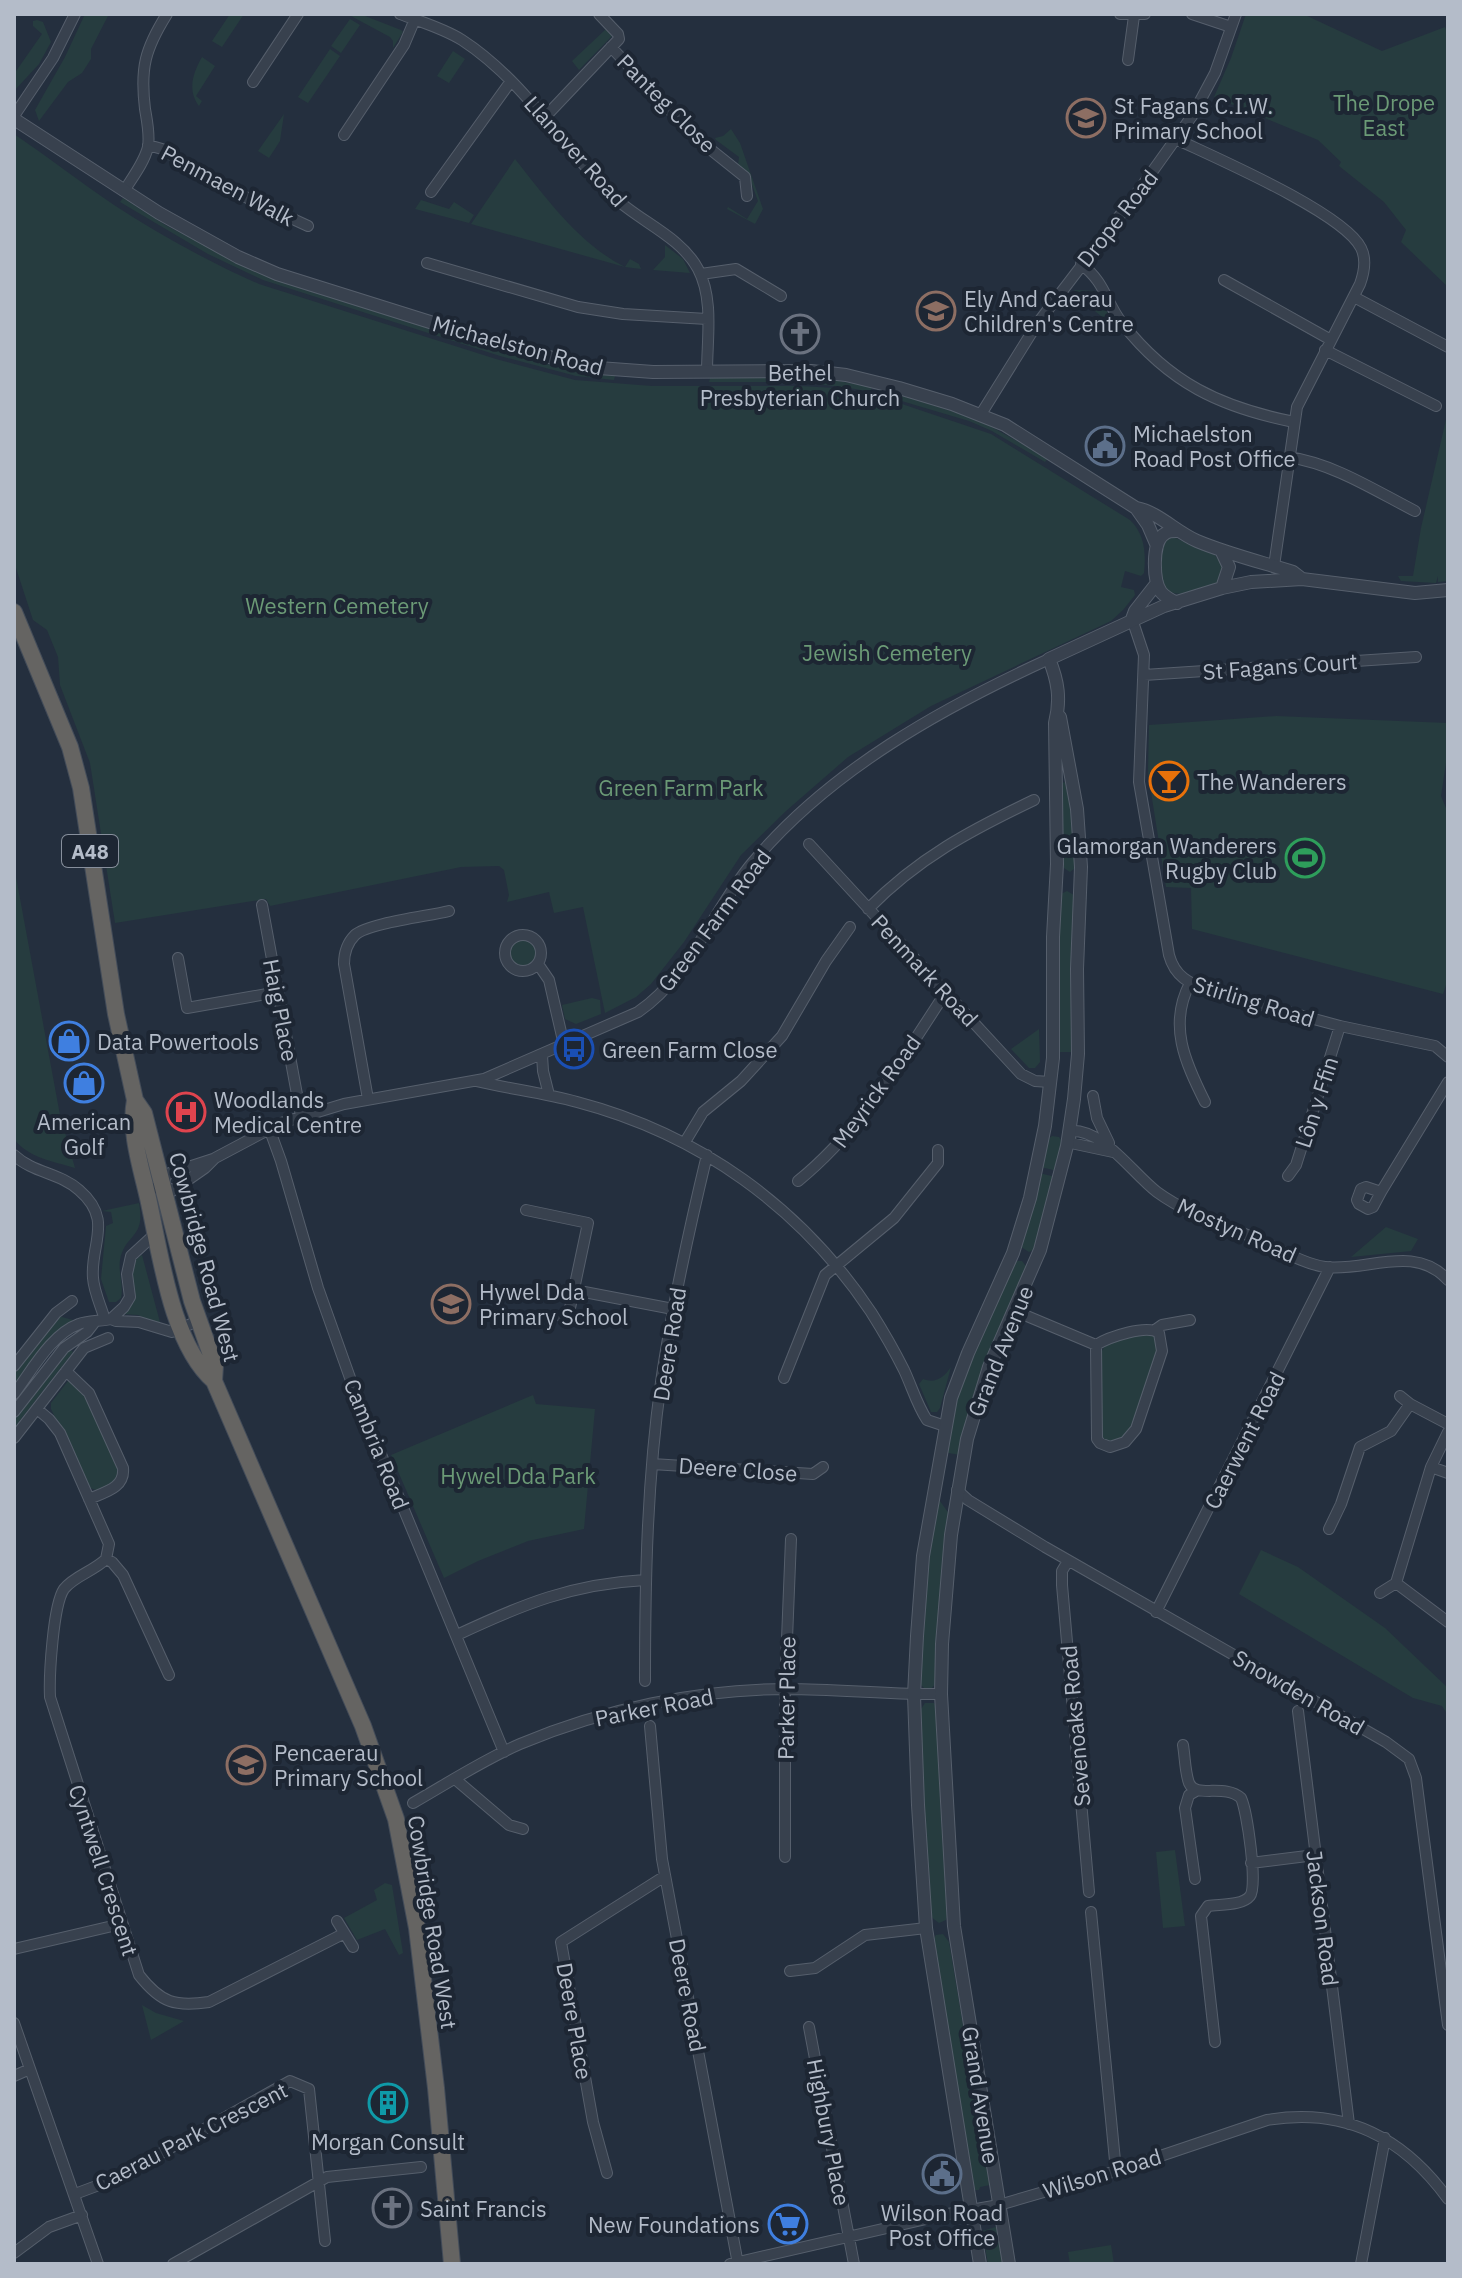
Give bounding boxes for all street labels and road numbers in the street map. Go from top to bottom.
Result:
street label: Panteg Close [611,47,723,159]
street label: Llanover Road [518,89,634,213]
street label: Penmaen Walk [156,138,300,232]
street label: Drope Road [1070,164,1164,272]
street label: Michaelston Road [429,308,607,382]
street label: St Fagans Court [1202,646,1358,686]
road number: A48 [62,835,118,867]
street label: Green Farm Road [651,843,777,997]
street label: Penmark Road [865,908,985,1032]
street label: Haig Place [257,956,305,1064]
street label: Stirling Road [1190,969,1318,1033]
street label: Meyrick Road [825,1029,927,1153]
street label: Lôn y Ffin [1288,1053,1344,1151]
street label: Cowbridge Road West [163,1149,247,1365]
street label: Mostyn Road [1173,1191,1301,1269]
street label: Grand Avenue [961,1281,1039,1421]
street label: Deere Road [646,1285,692,1403]
street label: Caerwent Road [1197,1366,1291,1514]
street label: Cambria Road [338,1374,416,1514]
street label: Deere Close [678,1450,798,1488]
street label: Parker Place [770,1636,802,1760]
street label: Snowden Road [1228,1643,1370,1741]
street label: Sevenoaks Road [1054,1644,1096,1808]
street label: Parker Road [592,1681,716,1733]
street label: Cyntwell Crescent [63,1781,145,1959]
street label: Cowbridge Road West [402,1813,464,2031]
street label: Jackson Road [1300,1848,1346,1988]
street label: Deere Road [663,1936,713,2054]
street label: Deere Place [550,1960,600,2082]
street label: Grand Avenue [956,2024,1006,2166]
street label: Highbury Place [801,2056,857,2208]
street label: Caerau Park Crescent [90,2075,292,2197]
street label: Wilson Road [1039,2141,1165,2205]

